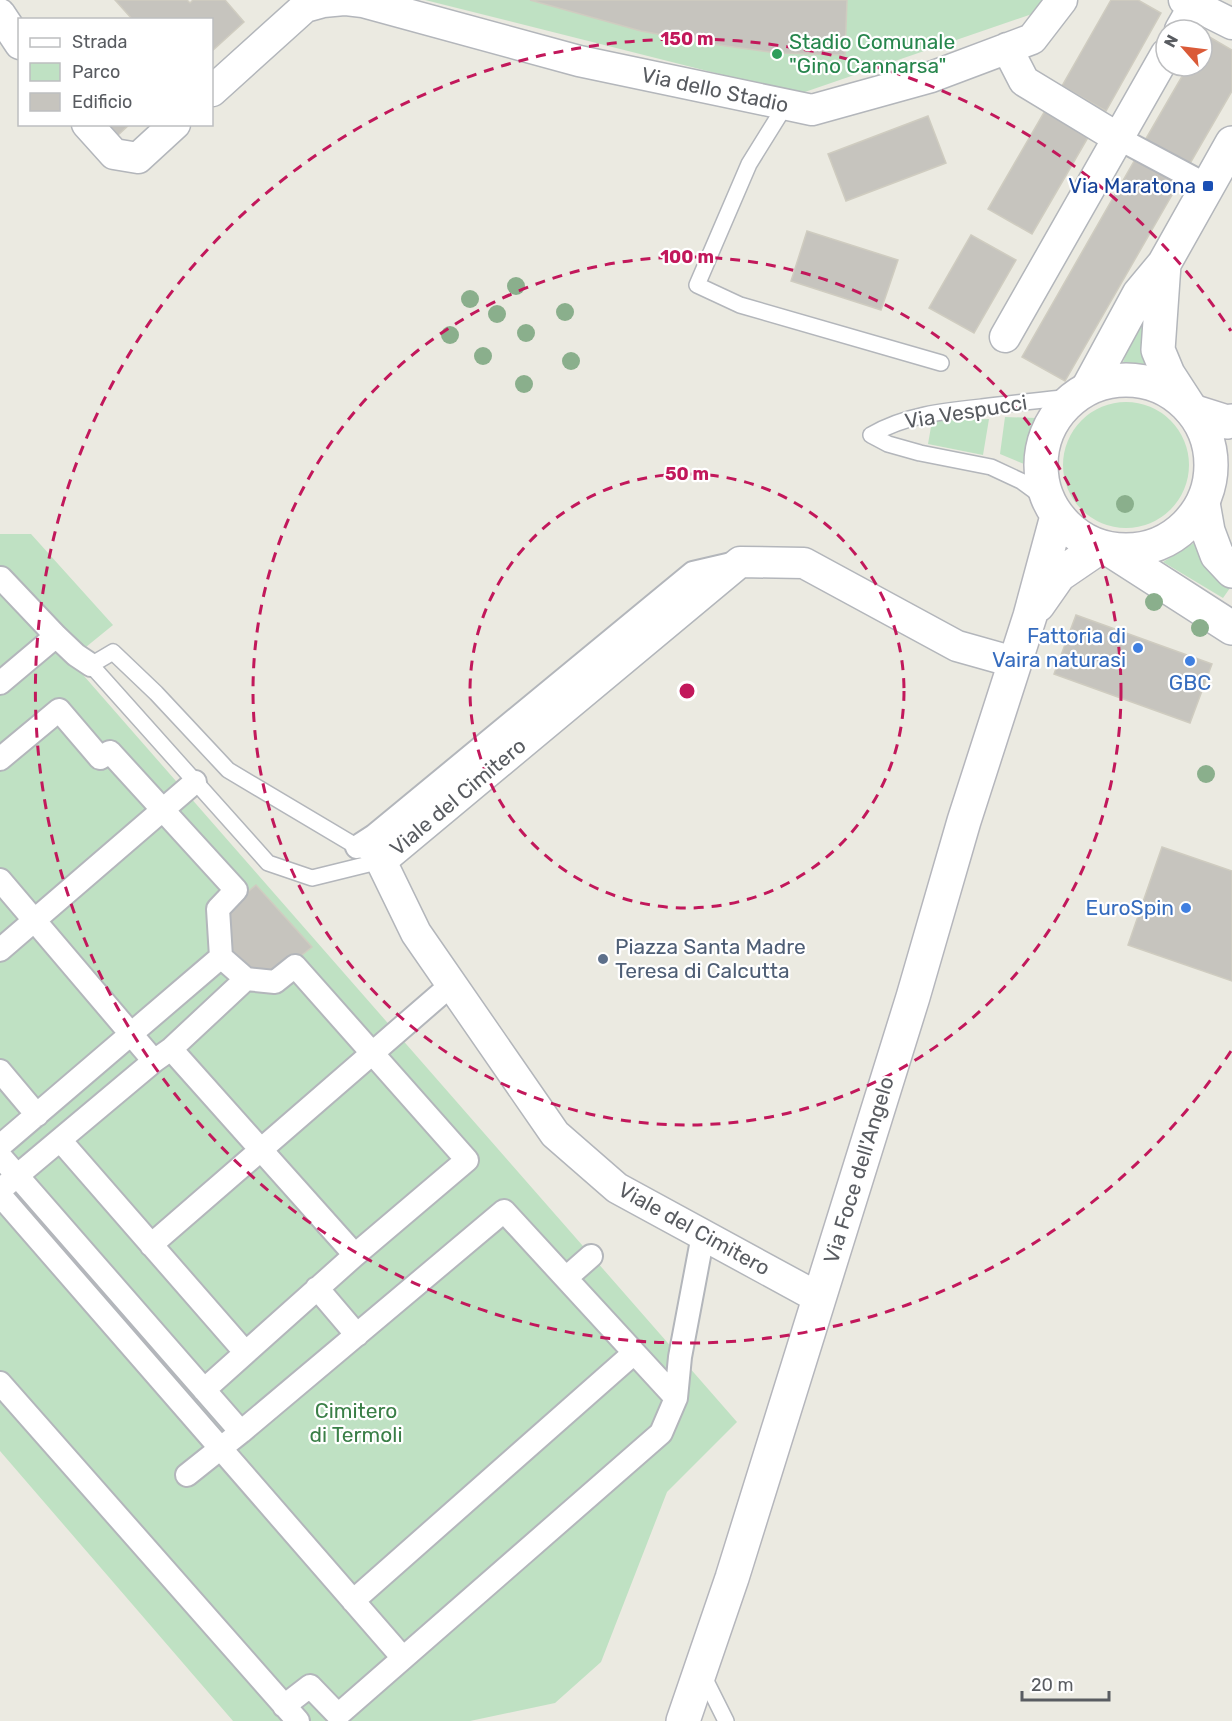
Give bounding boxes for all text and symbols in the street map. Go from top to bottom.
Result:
legend [18,18,213,126]
north arrow [1154,18,1214,78]
text: 150 m [660,28,714,50]
place label: Stadio Comunale "Gino Cannarsa" [789,29,955,78]
text: Strada [72,31,128,53]
text: N [1160,32,1182,51]
marker: Stadio Comunale "Gino Cannarsa" [770,47,784,61]
text: Parco [72,61,120,83]
street label: Via dello Stadio [639,62,791,117]
text: Edificio [72,91,132,113]
place label: Via Maratona [1068,173,1196,198]
marker: Via Maratona [1201,179,1215,193]
text: 100 m [660,246,714,268]
street label: Via Vespucci [903,390,1029,434]
text: 50 m [665,463,709,485]
place label: Fattoria di Vaira naturasi [992,623,1126,672]
marker: Fattoria di Vaira naturasi [1131,641,1145,655]
marker: GBC [1183,654,1197,668]
place label: GBC [1169,670,1211,695]
centre of rings [677,681,697,701]
street label: Viale del Cimitero [385,733,531,861]
place label: EuroSpin [1086,895,1174,920]
marker: EuroSpin [1179,901,1193,915]
place label: Piazza Santa Madre Teresa di Calcutta [615,934,806,983]
marker: Piazza Santa Madre Teresa di Calcutta [596,952,610,966]
street label: Via Foce dell'Angelo [818,1073,899,1266]
street label: Viale del Cimitero [614,1177,774,1281]
park label: Cimitero di Termoli [310,1398,403,1447]
scale bar [1022,1664,1109,1702]
text: 20 m [1031,1674,1073,1696]

